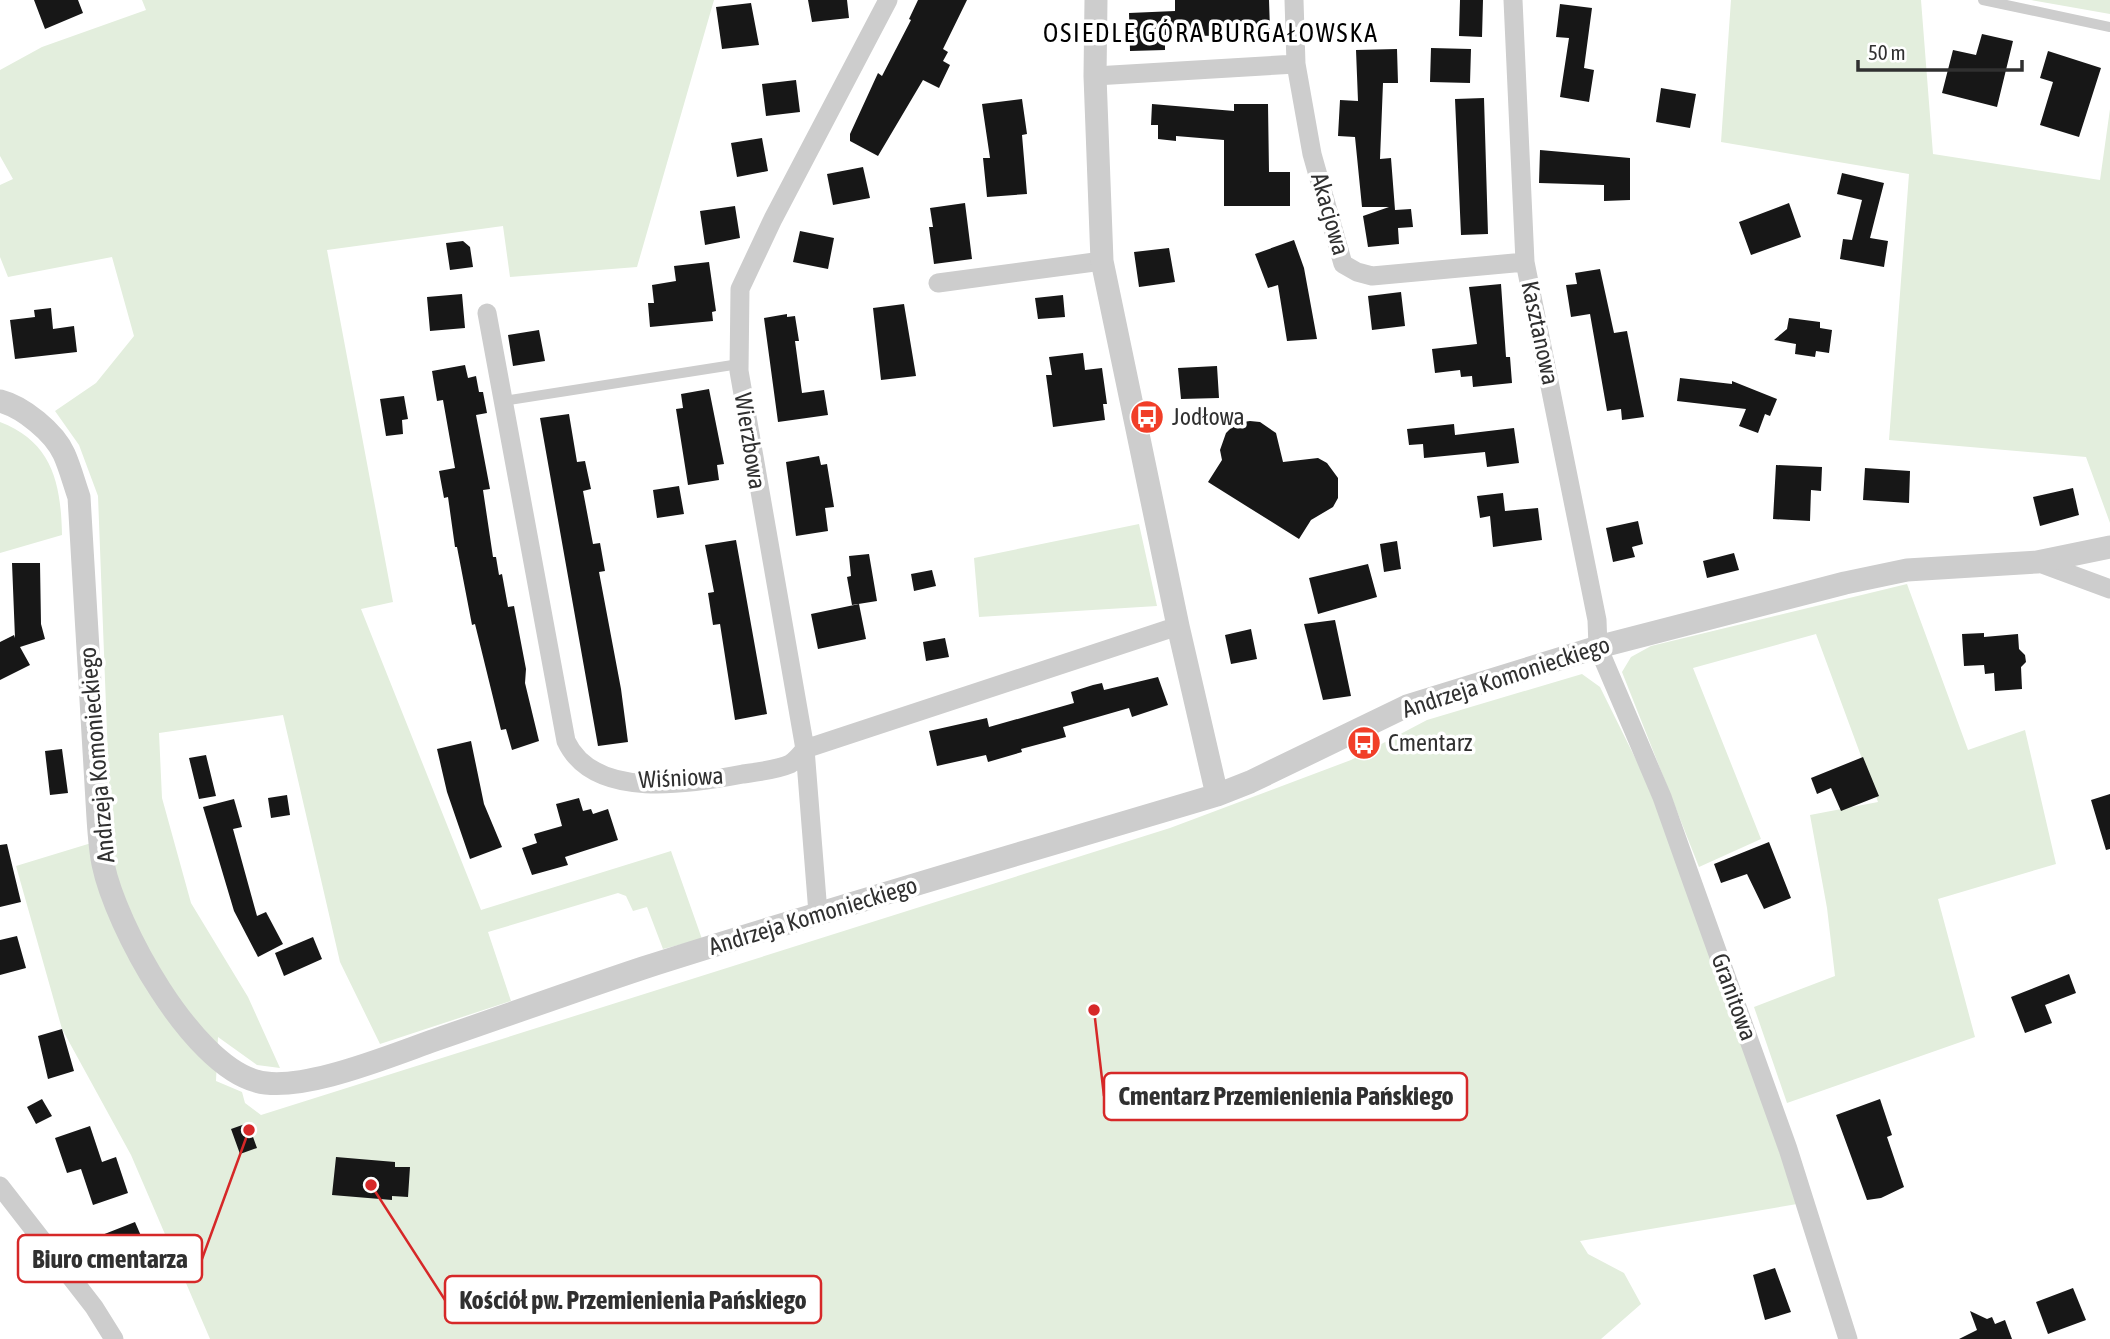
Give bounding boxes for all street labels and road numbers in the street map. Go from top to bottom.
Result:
street label: Akacjowa [1306,170,1355,258]
street label: Kasztanowa [1516,278,1565,387]
street label: Wierzbowa [730,391,771,491]
street label: Andrzeja Komonieckiego [1399,630,1613,723]
street label: Andrzeja Komonieckiego [74,646,119,864]
street label: Wiśniowa [638,762,724,793]
street label: Andrzeja Komonieckiego [705,871,920,960]
street label: Granitowa [1706,950,1763,1044]

